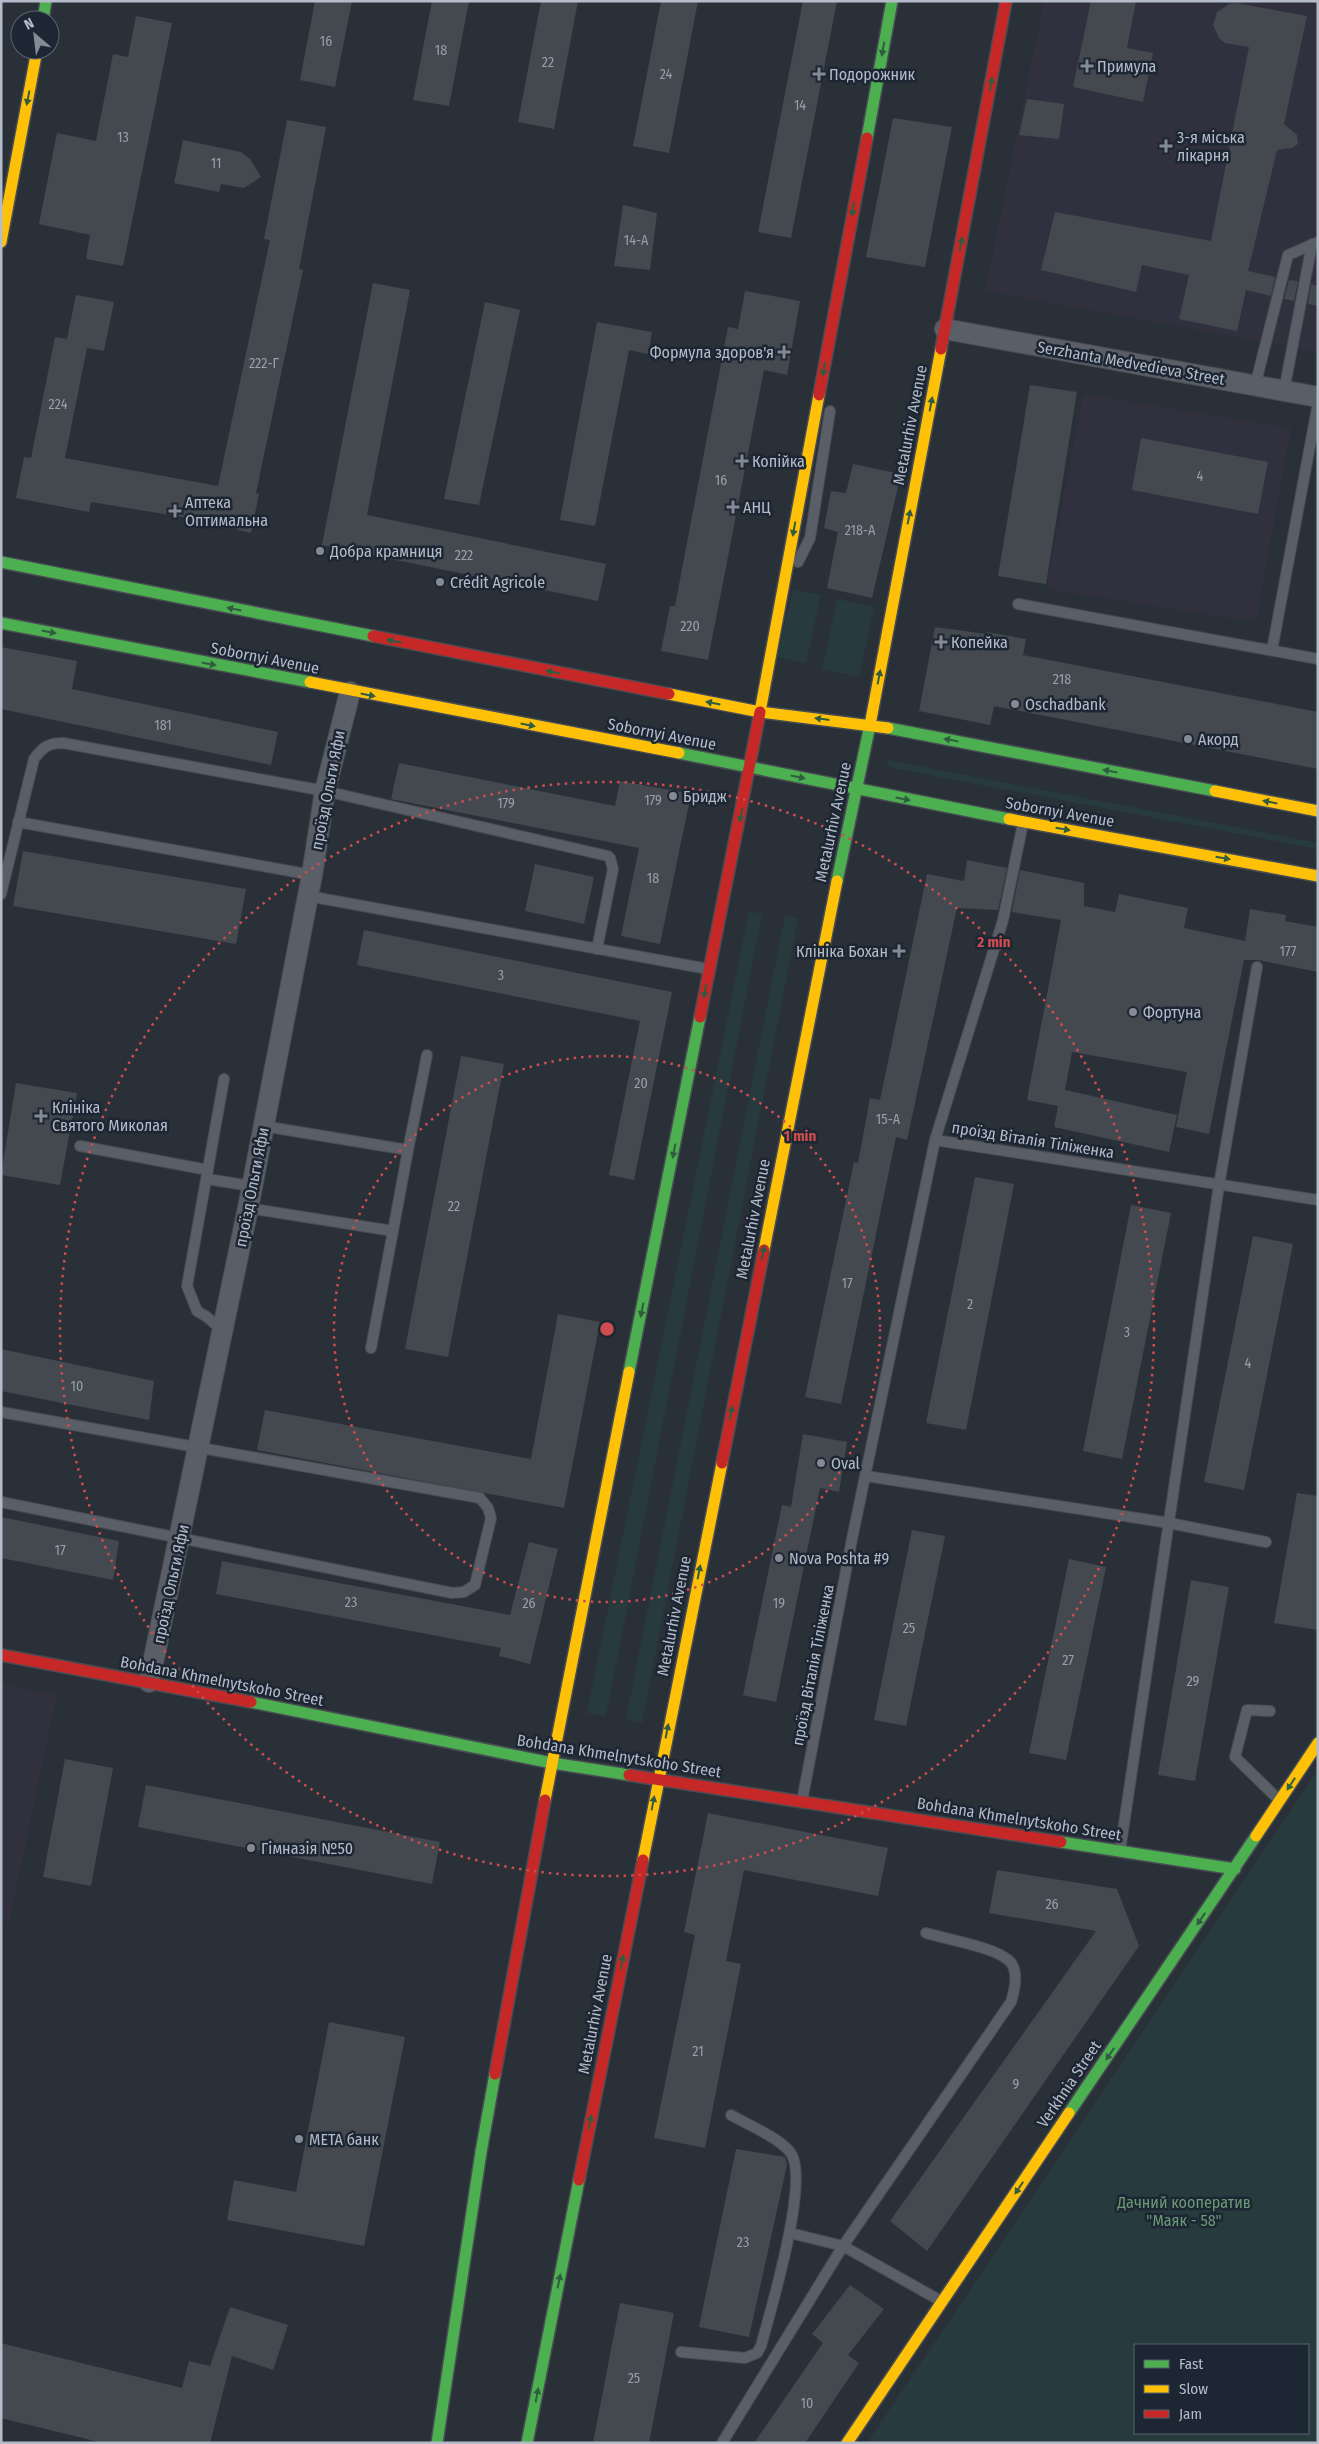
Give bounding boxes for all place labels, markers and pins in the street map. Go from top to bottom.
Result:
place label: Примула [1097,57,1157,76]
marker: Примула [1081,60,1093,72]
place label: Подорожник [829,65,915,84]
marker: Подорожник [813,68,825,80]
place label: 3-я міська лікарня [1177,128,1245,165]
marker: 3-я міська лікарня [1159,139,1173,153]
place label: Формула здоров'я [650,343,774,362]
marker: Формула здоров'я [778,346,790,358]
place label: Копійка [752,452,805,471]
marker: Копійка [736,455,748,467]
place label: Аптека Оптимальна [185,493,268,530]
place label: АНЦ [743,498,771,517]
marker: АНЦ [727,501,739,513]
marker: Аптека Оптимальна [169,505,181,517]
place label: Добра крамниця [329,542,443,561]
marker: Добра крамниця [314,545,326,557]
place label: Crédit Agricole [450,573,545,592]
marker: Crédit Agricole [434,576,446,588]
place label: Копейка [951,633,1008,652]
marker: Копейка [935,636,947,648]
place label: Oschadbank [1025,695,1106,714]
marker: Oschadbank [1009,698,1021,710]
place label: Акорд [1198,730,1239,749]
marker: Акорд [1182,733,1194,745]
place label: Бридж [683,787,728,806]
marker: Бридж [667,790,679,802]
place label: Клініка Бохан [796,942,888,961]
marker: Клініка Бохан [892,944,906,958]
place label: Фортуна [1143,1003,1202,1022]
marker: Фортуна [1127,1006,1139,1018]
place label: Клініка Святого Миколая [52,1098,168,1135]
marker: Клініка Святого Миколая [34,1109,48,1123]
centre of rings [598,1320,616,1338]
place label: Oval [831,1454,860,1473]
marker: Oval [815,1457,827,1469]
place label: Nova Poshta #9 [789,1549,889,1568]
marker: Nova Poshta #9 [773,1552,785,1564]
place label: Гімназія №50 [261,1839,353,1858]
marker: Гімназія №50 [245,1842,257,1854]
place label: МЕТА банк [309,2130,379,2149]
marker: МЕТА банк [293,2133,305,2145]

